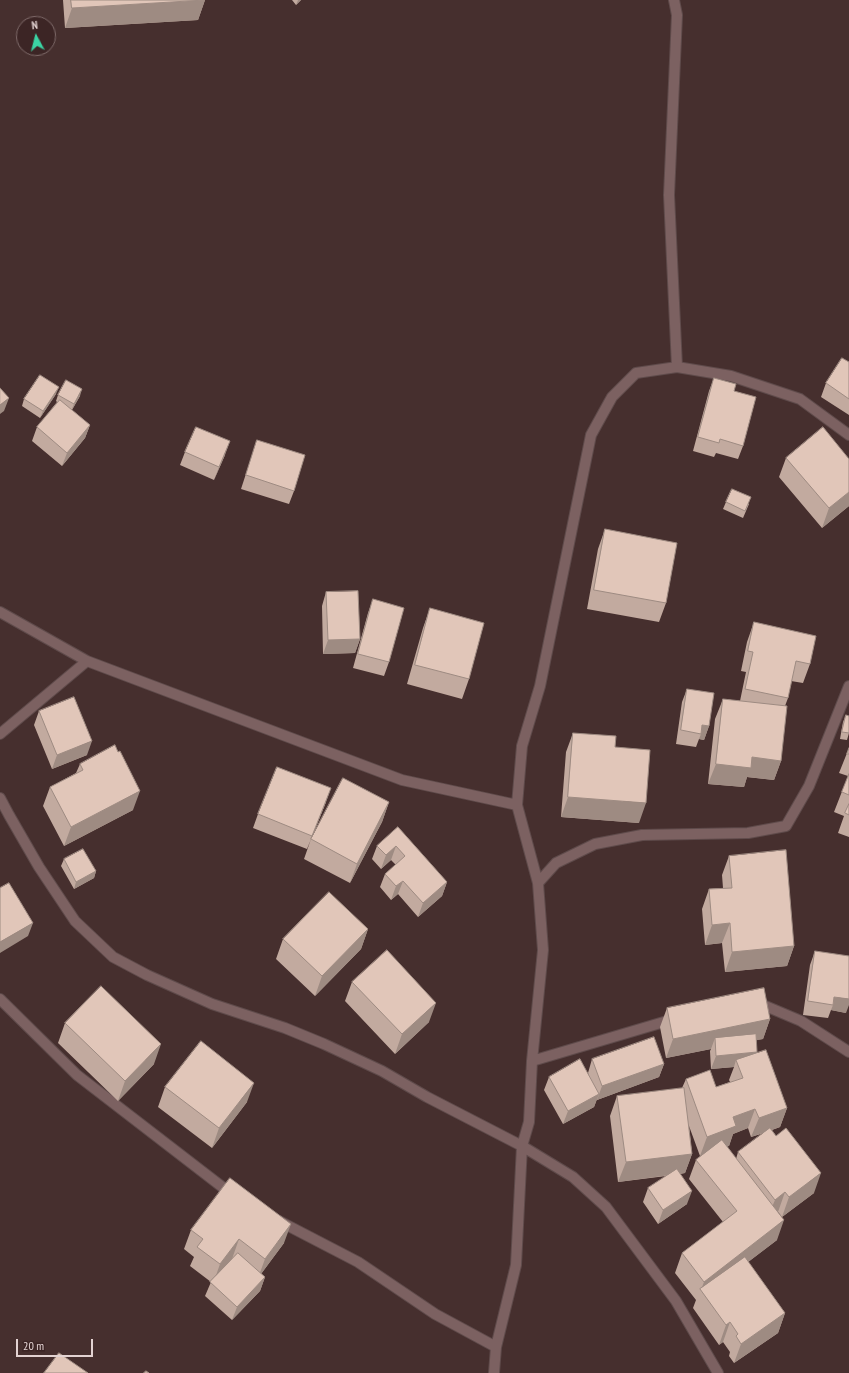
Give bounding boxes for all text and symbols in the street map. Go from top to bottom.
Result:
north arrow [16,16,56,56]
text: N [31,18,38,32]
scale bar [18,1331,95,1357]
text: 20 m [23,1338,44,1353]

